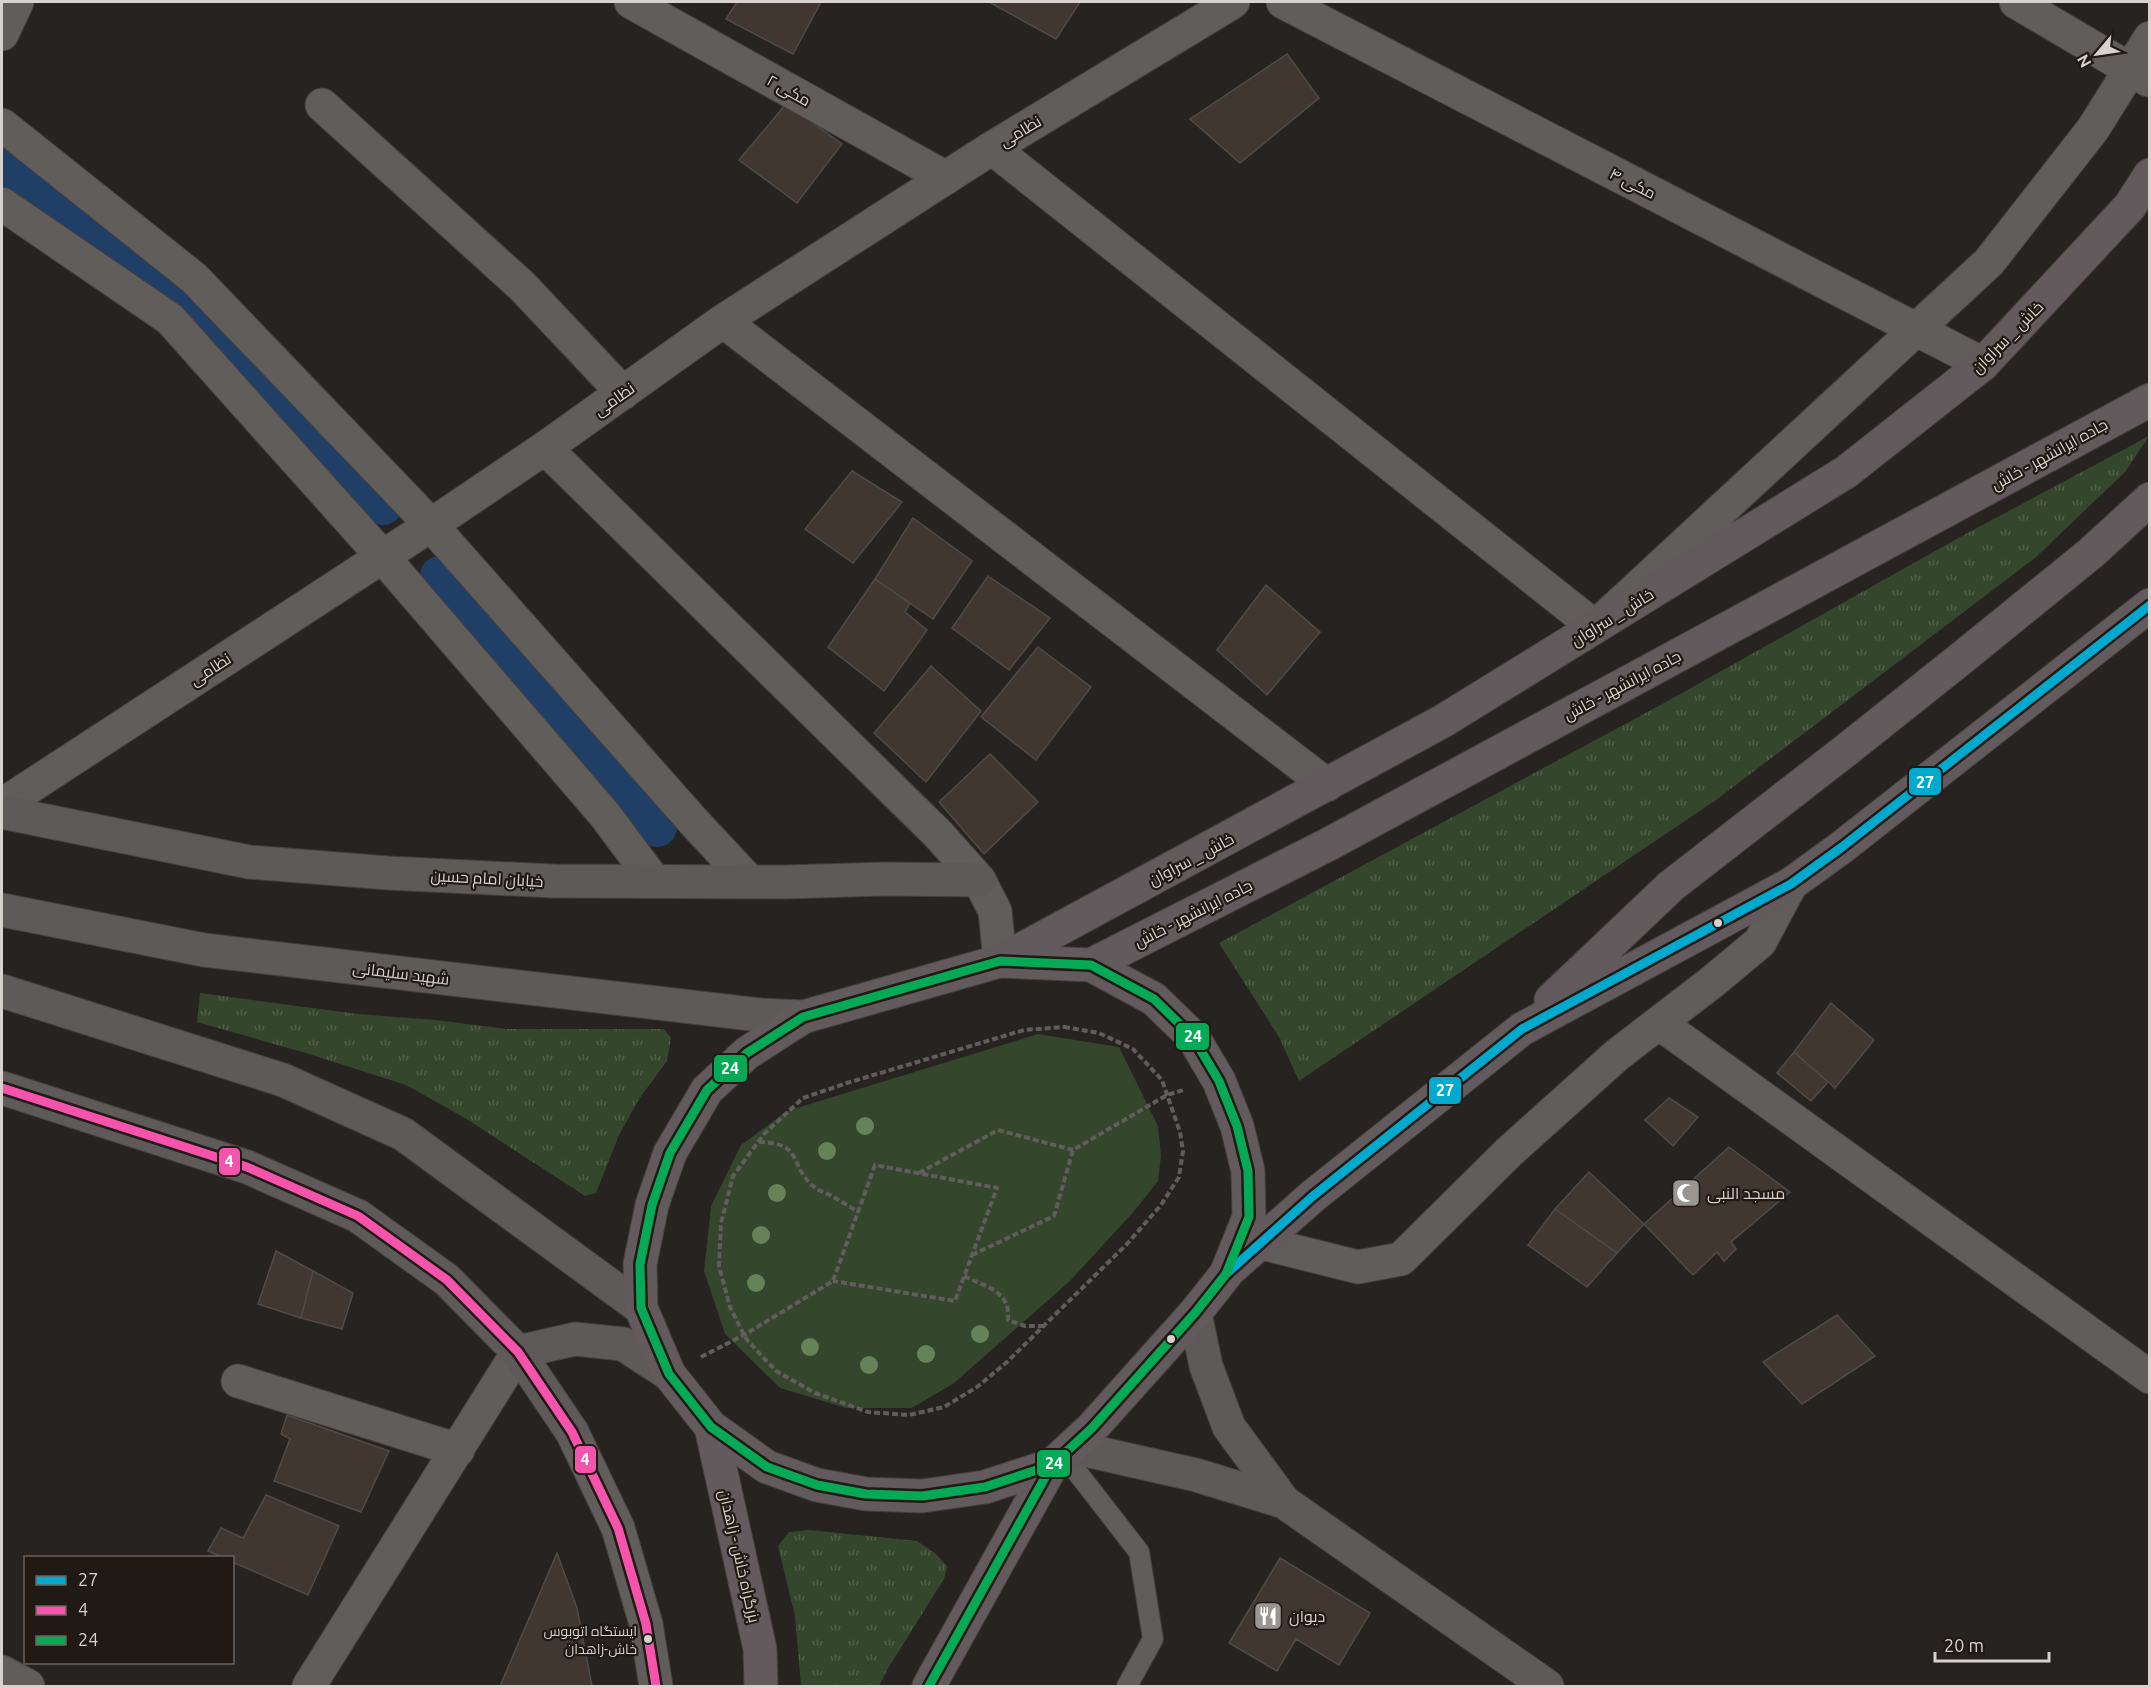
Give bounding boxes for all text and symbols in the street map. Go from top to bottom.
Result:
north arrow [2067,24,2127,84]
text: N [2073,52,2095,71]
street label: مکی ۲ [763,71,814,111]
street label: نظامی [996,112,1045,152]
street label: مکی ۴ [1606,164,1659,204]
street label: خاش _ سراوان [1967,297,2048,378]
street label: نظامی [590,379,639,421]
street label: جاده ایرانشهر - خاش [1988,415,2111,495]
street label: خاش _ سراوان [1567,584,1658,651]
street label: جاده ایرانشهر - خاش [1560,646,1685,725]
street label: نظامی [186,649,235,691]
line badge: 27 [1908,767,1942,796]
text: 27 [1916,773,1934,791]
street label: خاش _ سراوان [1145,829,1238,891]
street label: خیابان امام حسین [430,866,544,893]
street label: جاده ایرانشهر - خاش [1131,875,1256,952]
unlabelled marker [1712,917,1724,929]
street label: شهید سلیمانی [351,958,450,990]
line badge: 24 [1175,1022,1210,1051]
text: 24 [1184,1027,1202,1045]
line badge: 24 [713,1054,748,1083]
text: 24 [721,1059,739,1077]
line badge: 27 [1428,1076,1462,1105]
text: 27 [1436,1081,1454,1099]
line badge: 4 [218,1147,241,1176]
text: 4 [224,1152,234,1170]
mosque icon: مسجد النبی [1670,1177,1702,1209]
place label: مسجد النبی [1707,1184,1785,1204]
unlabelled marker [1165,1333,1177,1345]
line badge: 4 [574,1445,597,1474]
line badge: 24 [1036,1449,1071,1478]
text: 4 [580,1450,590,1468]
text: 24 [1045,1454,1063,1472]
street label: بزرگراه خاش - زاهدان [714,1488,764,1625]
legend [24,1556,234,1664]
text: 27 [78,1569,98,1589]
text: 4 [78,1599,88,1619]
restaurant icon: دیوان [1252,1600,1284,1632]
place label: دیوان [1289,1607,1325,1627]
place label: ایستگاه اتوبوس خاش-زاهدان [544,1623,637,1657]
scale bar [1935,1625,2049,1663]
text: 24 [78,1629,98,1649]
marker: ایستگاه اتوبوس خاش-زاهدان [642,1633,654,1645]
text: 20 m [1944,1635,1984,1655]

